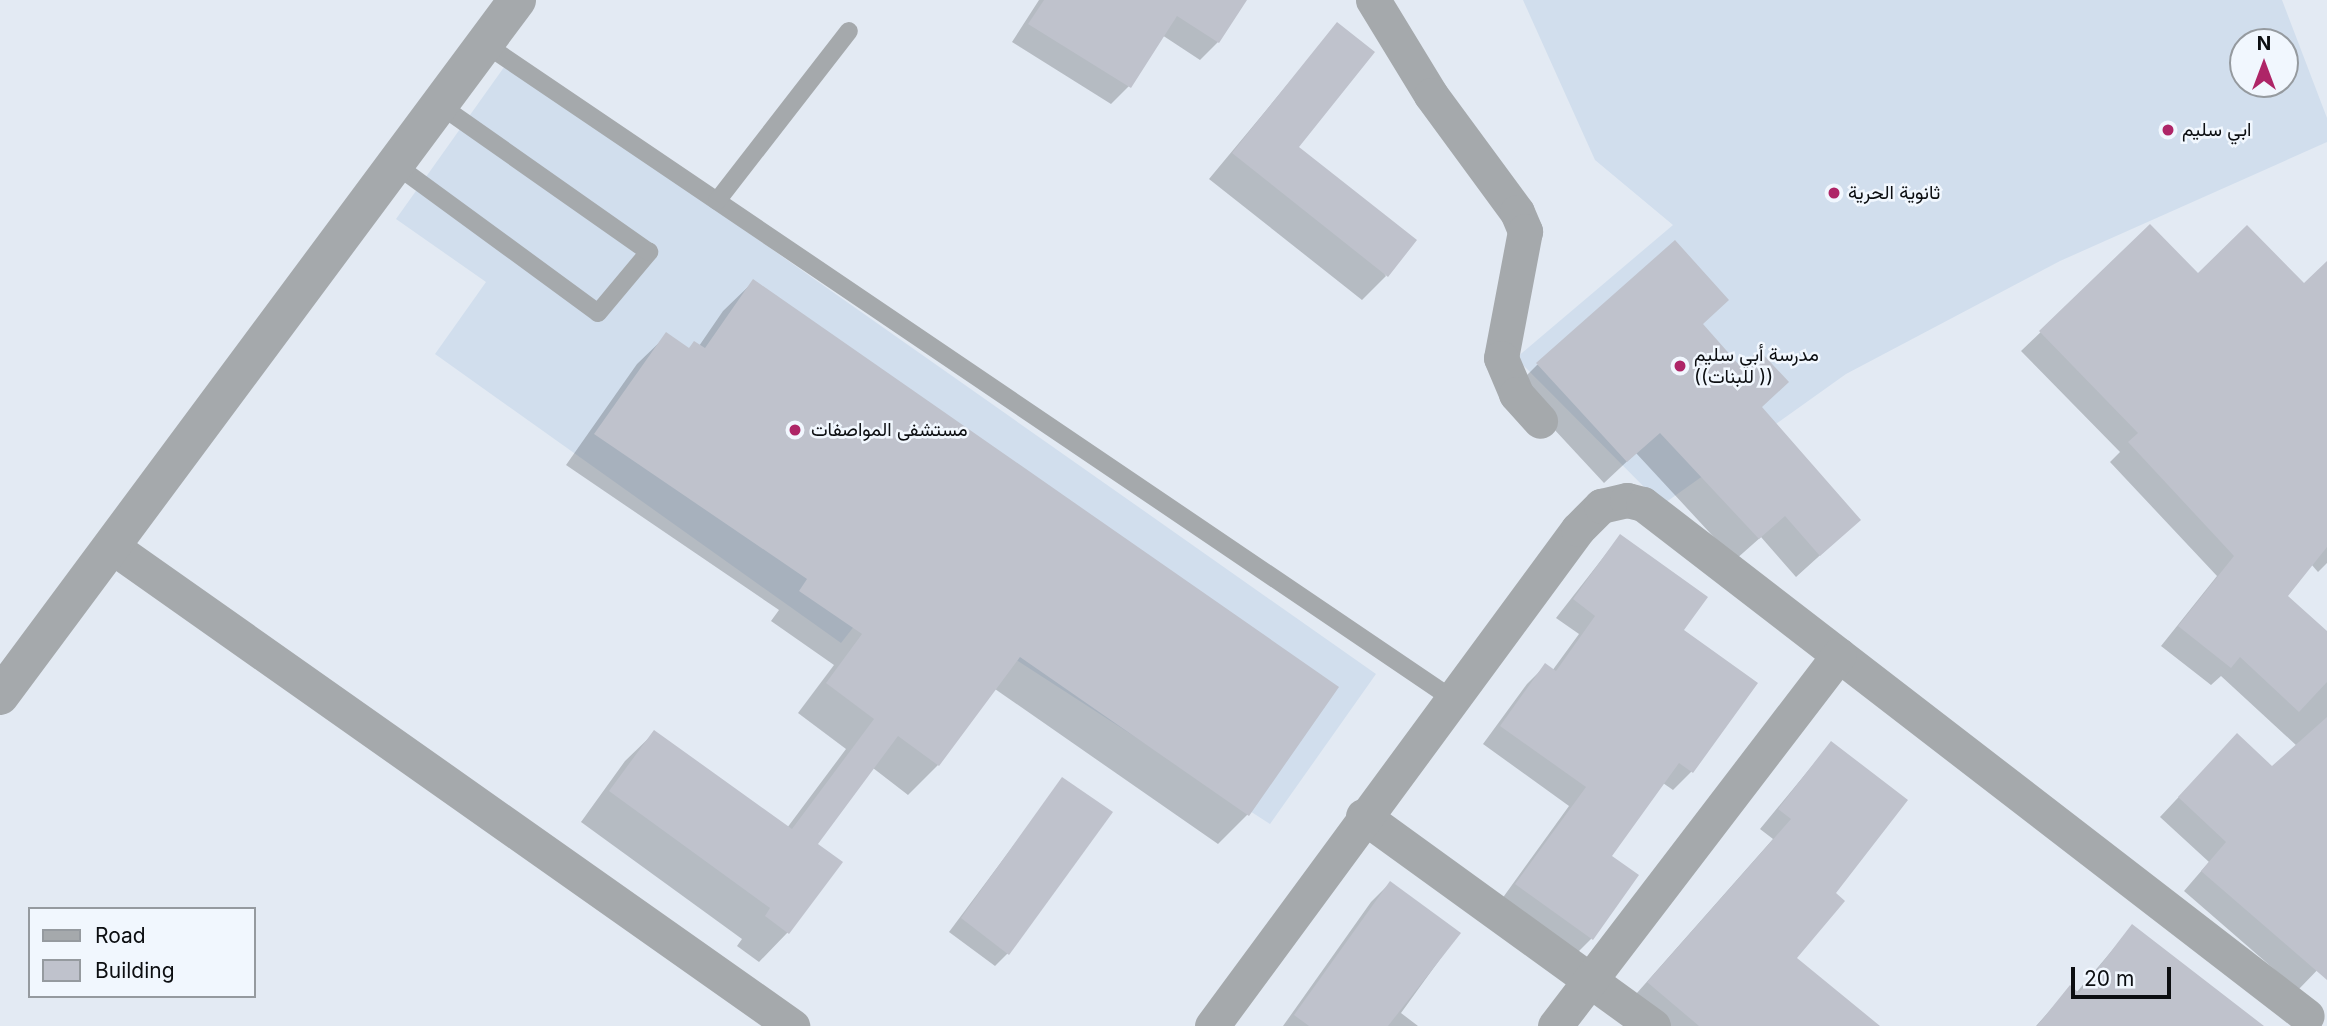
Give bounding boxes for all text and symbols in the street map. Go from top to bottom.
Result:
north arrow [2229,28,2299,98]
text: N [2257,32,2271,55]
place label: ابي سليم [2182,119,2251,141]
marker: ابي سليم [2160,122,2176,138]
place label: ثانوية الحرية [1848,182,1940,204]
marker: ثانوية الحرية [1826,185,1842,201]
place label: مدرسة أبي سليم ((للبنات )) [1694,344,1819,388]
marker: مدرسة أبي سليم ((للبنات )) [1672,358,1688,374]
place label: مستشفى المواصفات [811,419,968,441]
marker: مستشفى المواصفات [785,420,805,440]
legend [28,907,256,998]
text: Road [95,923,146,948]
scale bar [2075,953,2175,997]
text: Building [95,958,175,983]
text: 20 m [2084,966,2134,991]

